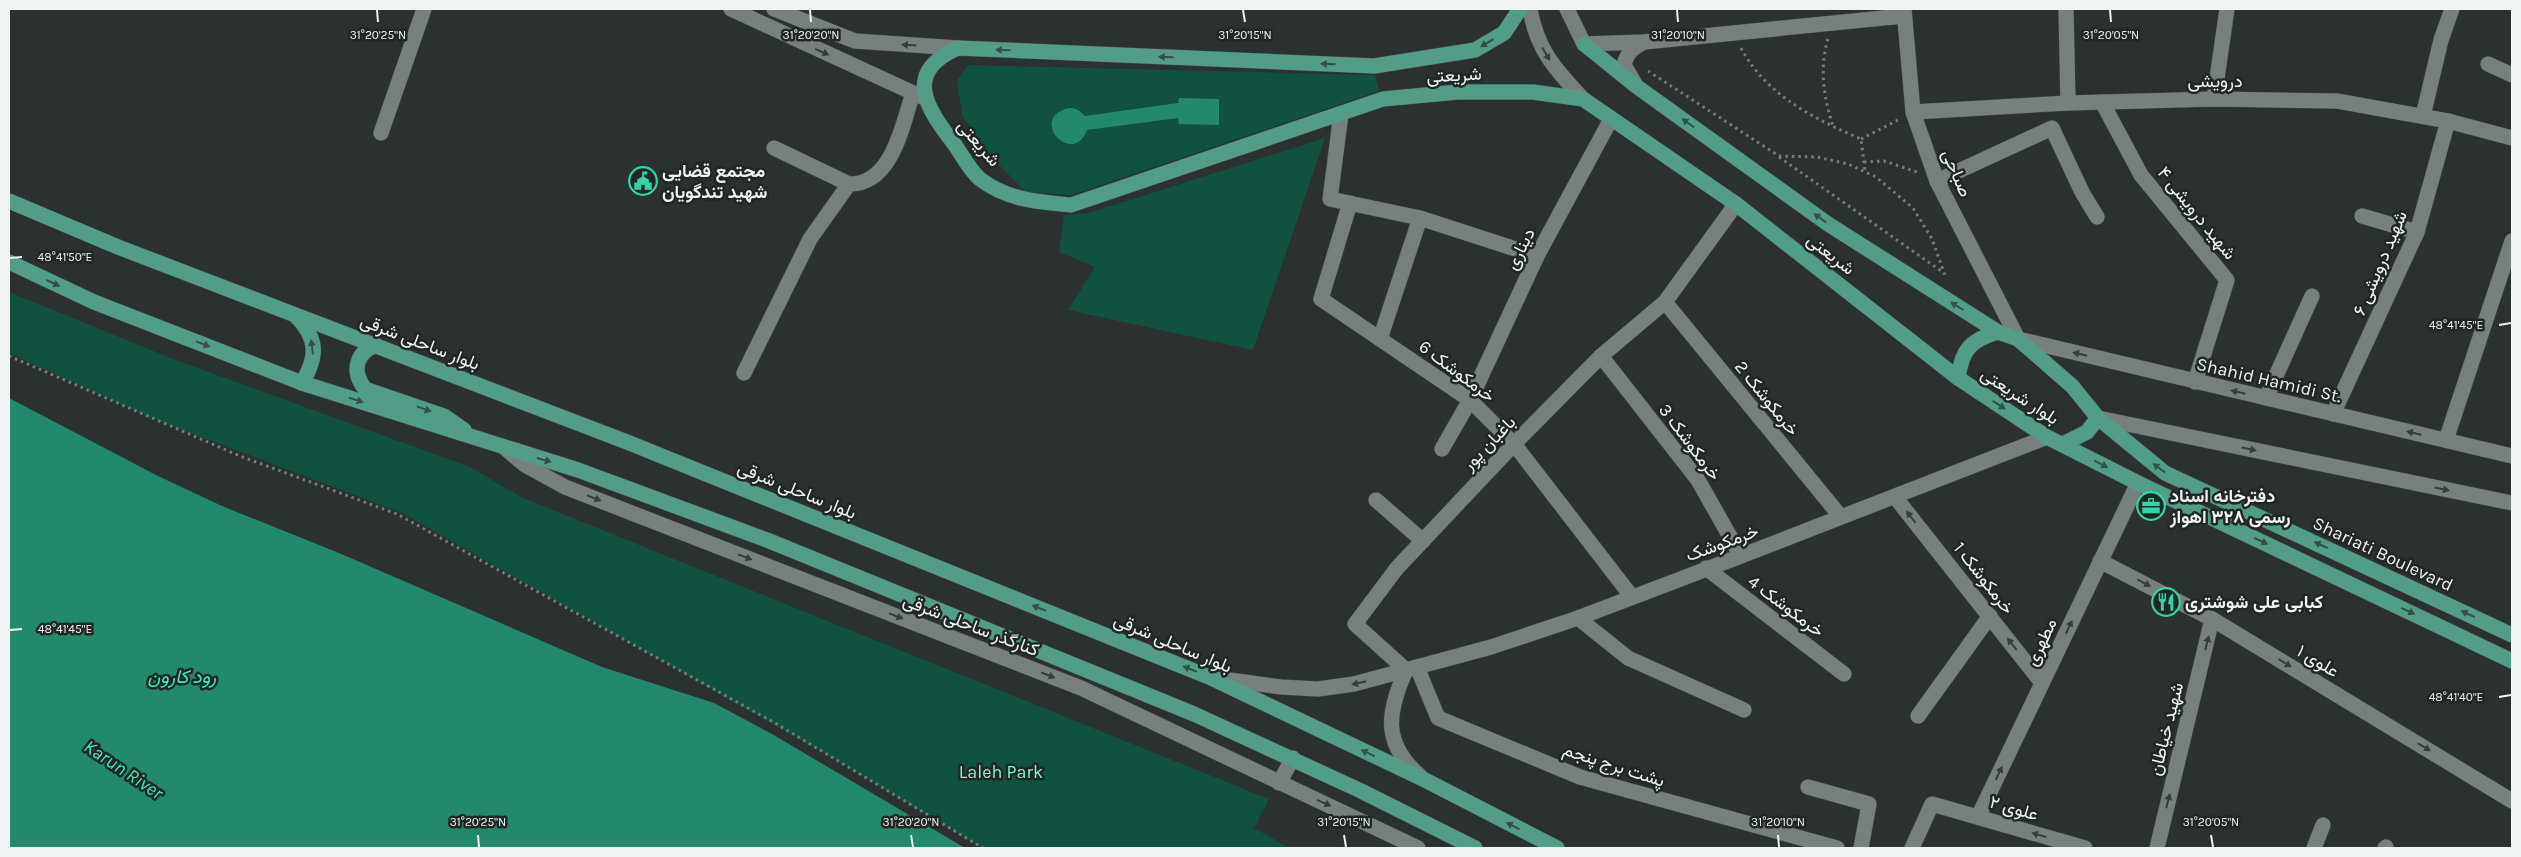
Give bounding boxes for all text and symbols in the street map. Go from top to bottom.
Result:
text: 31°20'25"N [350,28,406,42]
text: 31°20'20"N [783,28,839,42]
text: 31°20'15"N [1218,28,1272,42]
text: 31°20'10"N [1651,28,1705,42]
text: 31°20'05"N [2083,28,2139,42]
one-way arrow [1481,39,1494,48]
one-way arrow [901,40,917,48]
one-way arrow [995,45,1011,53]
one-way arrow [1542,46,1550,61]
one-way arrow [815,48,829,56]
one-way arrow [1157,52,1173,60]
one-way arrow [1320,59,1336,67]
street label: شریعتی [1426,63,1482,87]
street label: درویشی [2188,70,2243,92]
street label: شریعتی [953,115,1005,171]
one-way arrow [1681,118,1695,128]
street label: صباحی [1937,146,1977,200]
place label: مجتمع قضایی شهید تندگویان [662,160,768,203]
street label: شهید درویشی ۴ [2153,162,2241,264]
public building icon: مجتمع قضایی شهید تندگویان [628,166,658,196]
street label: شهید درویشی ۶ [2348,207,2412,319]
one-way arrow [1813,213,1827,223]
street label: دیناری [1500,224,1540,274]
street label: شریعتی [1802,228,1860,280]
text: 48°41'50"E [38,250,92,264]
one-way arrow [46,279,60,287]
one-way arrow [1950,301,1963,311]
street label: بلوار ساحلی شرقی [357,309,483,375]
text: 48°41'45"E [2429,318,2483,332]
street label: خرمکوشک 6 [1414,335,1500,407]
one-way arrow [308,338,316,354]
one-way arrow [196,341,210,349]
one-way arrow [2073,350,2088,358]
street label: Shahid Hamidi St. [2194,353,2344,407]
street label: خرمکوشک 2 [1730,356,1804,440]
street label: بلوار شریعتی [1977,363,2063,429]
one-way arrow [2231,388,2246,396]
one-way arrow [348,397,363,405]
street label: خرمکوشک 3 [1654,399,1726,485]
one-way arrow [1992,400,2005,410]
one-way arrow [417,405,432,413]
street label: باغبان پور [1457,411,1521,476]
one-way arrow [2406,429,2421,437]
one-way arrow [2241,445,2257,453]
one-way arrow [536,456,552,464]
street label: بلوار ساحلی شرقی [734,456,860,524]
one-way arrow [2093,460,2108,468]
one-way arrow [2152,463,2166,473]
place label: دفترخانه اسناد رسمی ۳۲۸ اهواز [2169,485,2291,528]
one-way arrow [2435,485,2451,493]
office icon: دفترخانه اسناد رسمی ۳۲۸ اهواز [2136,491,2166,521]
one-way arrow [586,495,601,502]
one-way arrow [1906,511,1917,524]
street label: Shariati Boulevard [2309,512,2457,596]
street label: خرمکوشک [1683,520,1761,566]
street label: خرمکوشک 1 [1949,537,2019,619]
one-way arrow [2254,538,2268,546]
one-way arrow [2314,541,2328,549]
one-way arrow [738,553,753,561]
street label: خرمکوشک 4 [1743,570,1829,642]
one-way arrow [2136,579,2151,587]
restaurant icon: کبابی علی شوشتری [2151,587,2181,617]
street label: کنارگذر ساحلی شرقی [900,589,1042,661]
place label: کبابی علی شوشتری [2185,591,2323,613]
one-way arrow [1031,604,1046,612]
one-way arrow [2400,607,2415,615]
street label: بلوار ساحلی شرقی [1111,608,1235,678]
one-way arrow [2461,610,2475,618]
one-way arrow [889,612,904,620]
street label: مطهری [2020,615,2062,669]
one-way arrow [2065,620,2073,634]
text: 48°41'45"E [38,622,92,636]
one-way arrow [2203,636,2211,651]
one-way arrow [2007,638,2018,651]
street label: علوی ۱ [2293,640,2343,682]
one-way arrow [2279,659,2292,668]
one-way arrow [1182,665,1197,672]
water label: رود کارون [148,666,217,688]
one-way arrow [1041,671,1056,679]
one-way arrow [1351,679,1366,687]
street label: شهید خیاطان [2144,680,2188,778]
text: 48°41'40"E [2429,690,2483,704]
water label: Karun River [80,735,168,805]
street label: پشت برج پنجم [1560,738,1668,793]
one-way arrow [2418,743,2431,752]
one-way arrow [1361,749,1376,757]
park label: Laleh Park [959,761,1043,783]
one-way arrow [1995,766,2003,780]
street label: علوی ۲ [1987,791,2041,825]
one-way arrow [2164,793,2172,808]
one-way arrow [1316,799,1331,808]
text: 31°20'25"N [450,815,506,829]
text: 31°20'20"N [883,815,939,829]
text: 31°20'15"N [1317,815,1371,829]
text: 31°20'10"N [1751,815,1805,829]
text: 31°20'05"N [2183,815,2239,829]
one-way arrow [1506,822,1521,830]
one-way arrow [2031,830,2046,838]

